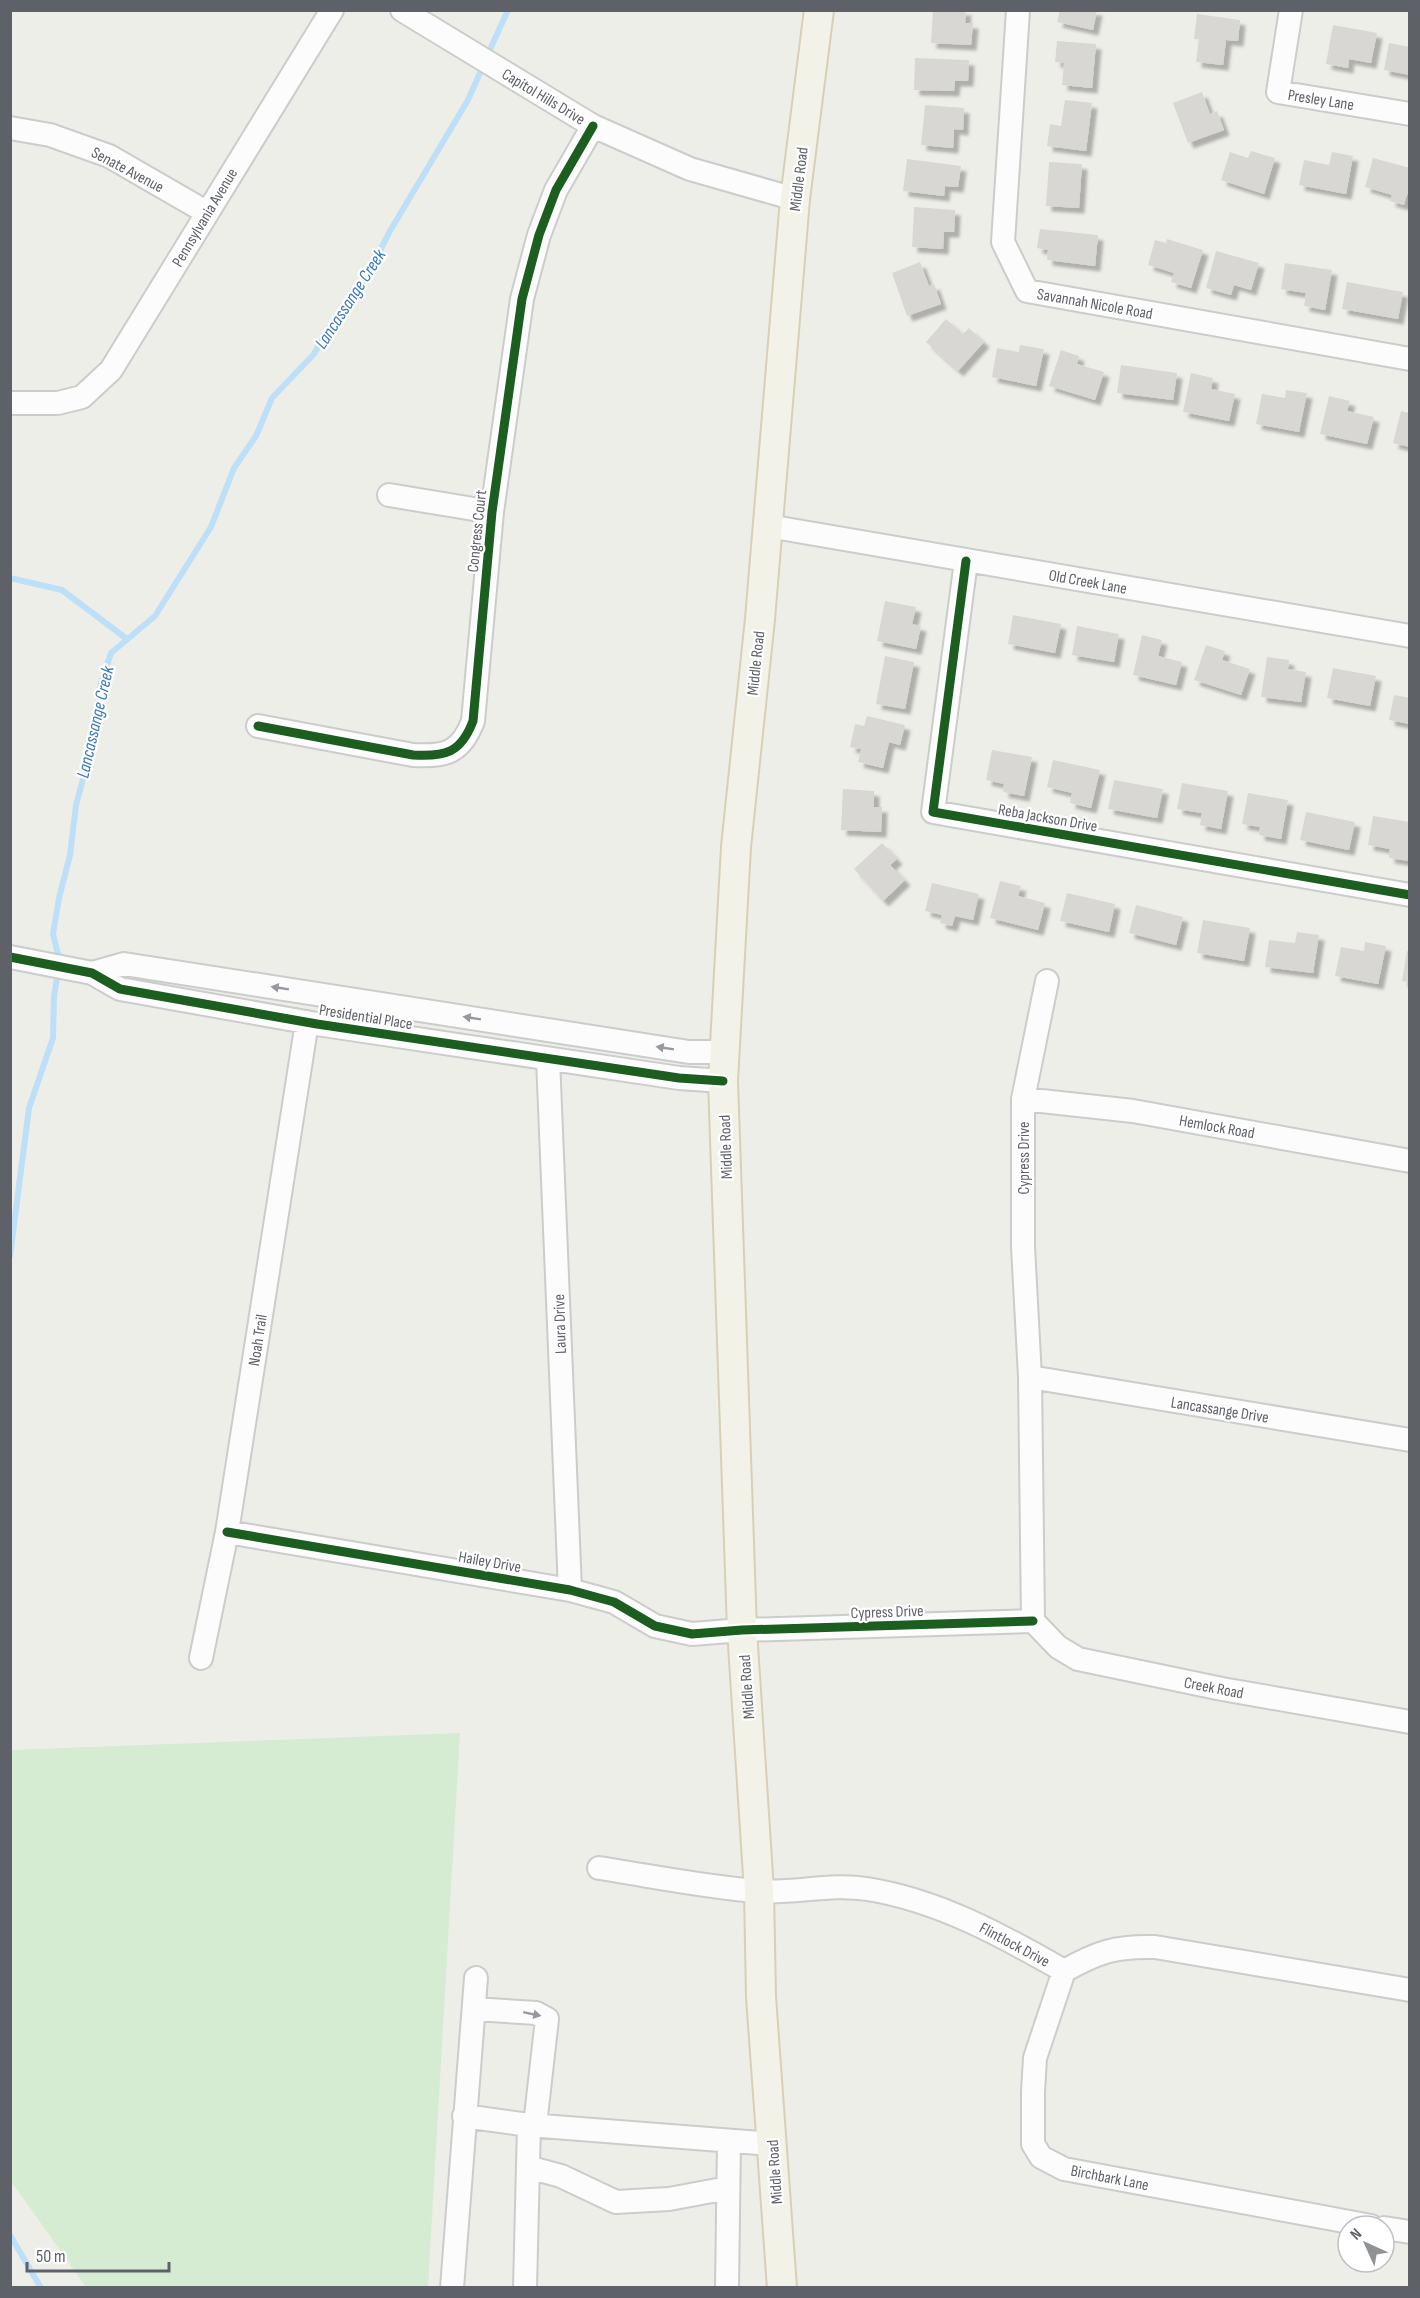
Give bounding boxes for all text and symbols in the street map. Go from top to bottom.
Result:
street label: Capitol Hills Drive [498,65,588,129]
street label: Presley Lane [1286,86,1355,115]
street label: Senate Avenue [88,143,167,197]
street label: Middle Road [786,146,813,212]
street label: Pennsylvania Avenue [168,165,242,270]
water label: Lancassange Creek [311,245,391,353]
street label: Savannah Nicole Road [1035,285,1154,324]
street label: Congress Court [464,489,491,573]
street label: Old Creek Lane [1047,566,1128,599]
street label: Middle Road [744,630,769,696]
water label: Lancassange Creek [72,663,119,780]
street label: Reba Jackson Drive [997,800,1099,837]
one-way arrow [270,984,289,993]
street label: Presidential Place [318,1001,414,1034]
one-way arrow [463,1014,482,1023]
one-way arrow [655,1044,674,1053]
street label: Hemlock Road [1178,1112,1256,1143]
street label: Middle Road [716,1114,737,1179]
street label: Cypress Drive [1015,1121,1034,1195]
street label: Laura Drive [550,1294,571,1354]
street label: Noah Trail [245,1313,272,1367]
street label: Lancassange Drive [1169,1393,1270,1428]
street label: Hailey Drive [457,1548,523,1577]
street label: Cypress Drive [850,1602,924,1623]
street label: Middle Road [736,1654,759,1720]
street label: Creek Road [1182,1673,1245,1704]
street label: Flintlock Drive [976,1919,1053,1972]
one-way arrow [523,2010,542,2019]
street label: Middle Road [764,2139,787,2205]
street label: Birchbark Lane [1069,2162,1150,2195]
north arrow [1336,2214,1396,2274]
text: N [1347,2225,1366,2244]
scale bar [27,2235,170,2273]
text: 50 m [36,2246,66,2267]

